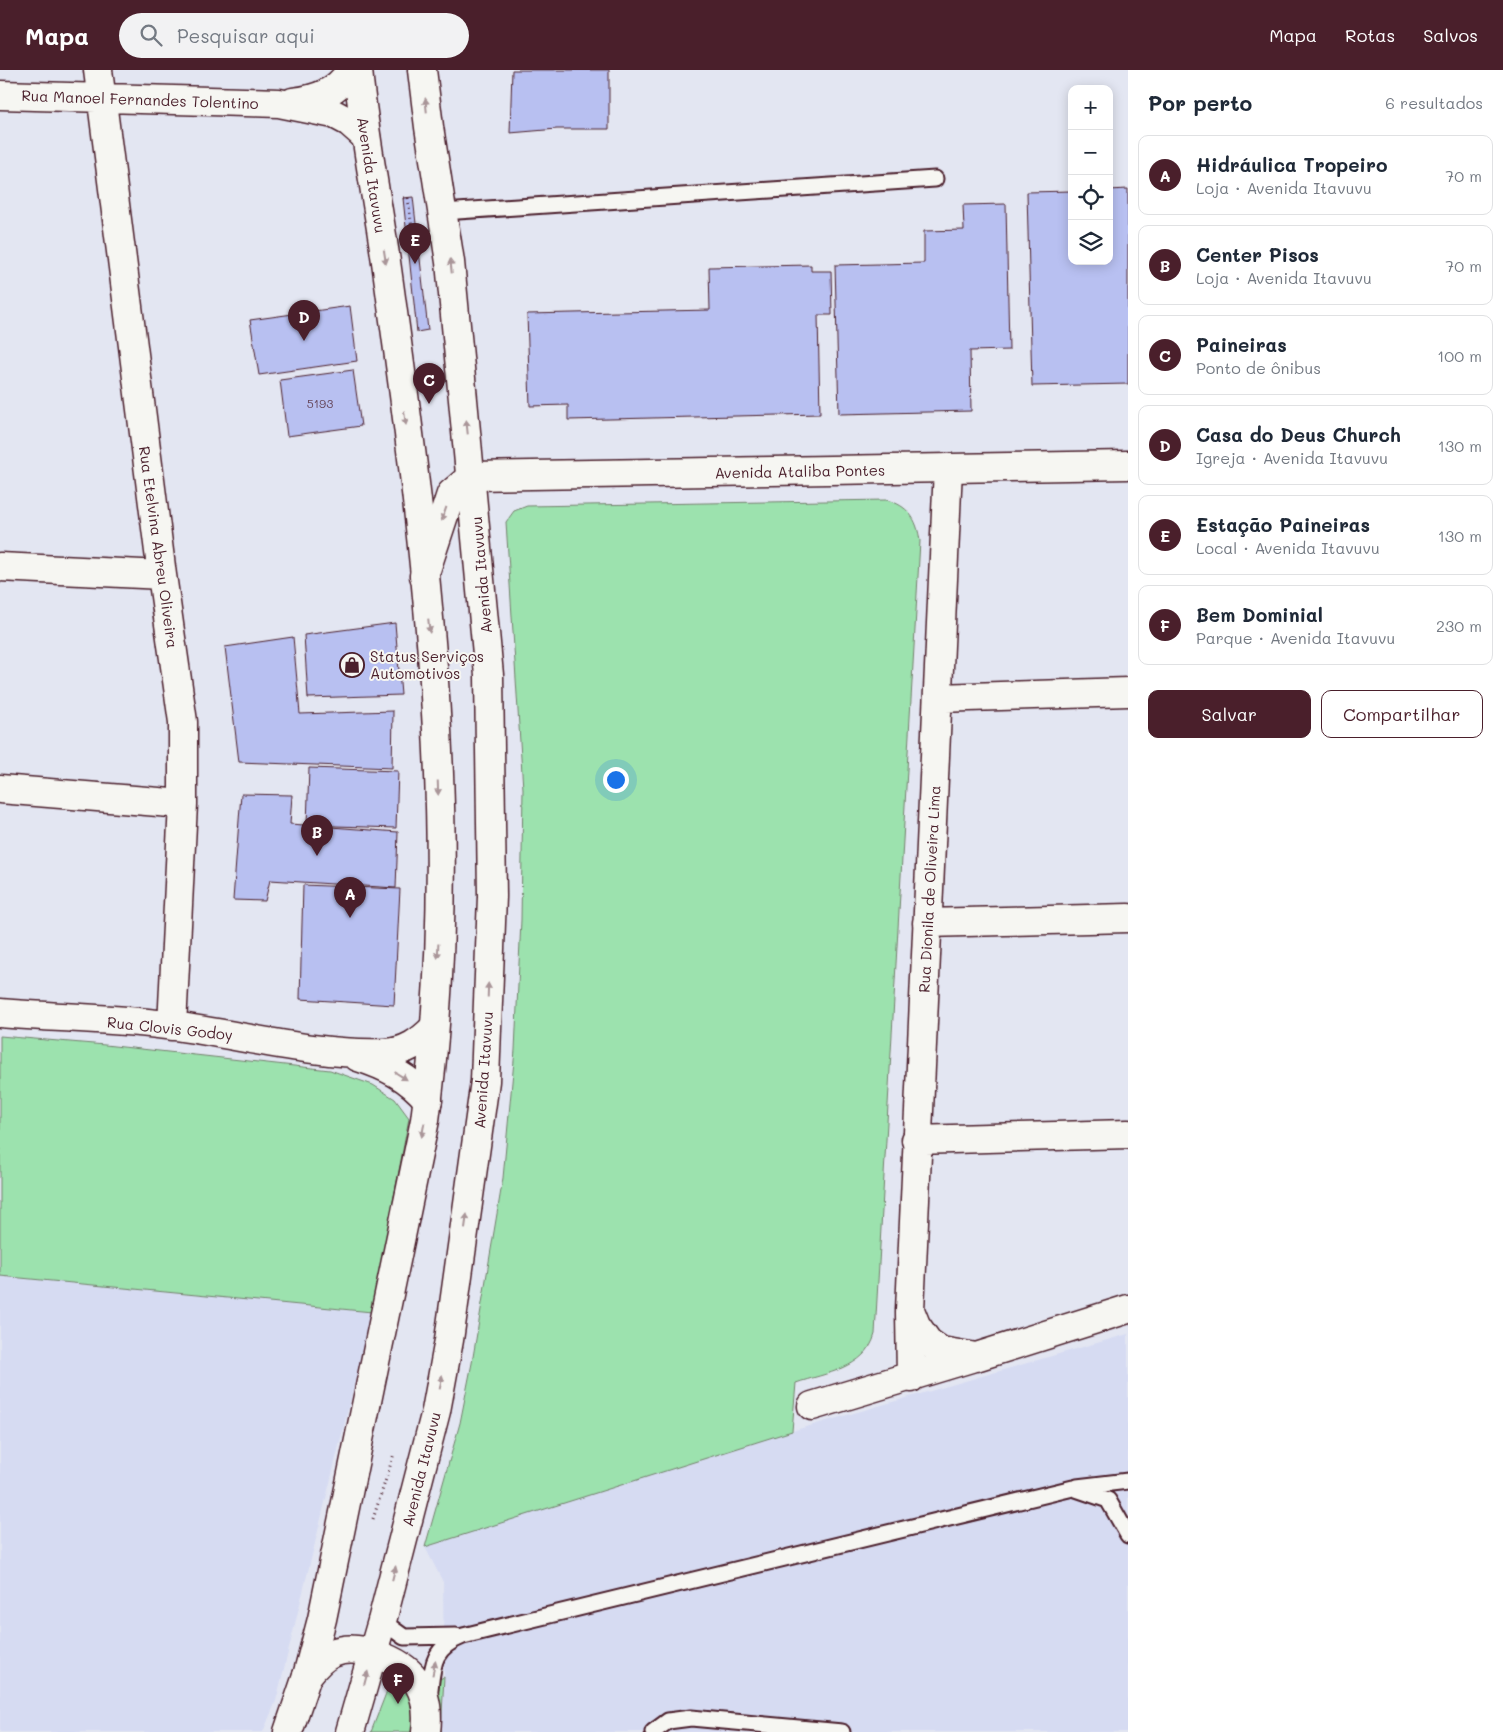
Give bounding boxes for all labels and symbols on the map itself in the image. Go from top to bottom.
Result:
street label: Rua Manoel Fernandes Tolentino [21,85,259,113]
one-way arrow [422,97,430,113]
street label: Avenida Itavuvu [353,115,391,235]
pin: E [399,223,431,264]
one-way arrow [381,249,389,265]
one-way arrow [447,257,455,273]
pin: D [288,300,320,341]
pin: C [413,363,445,404]
house number: 5193 [307,395,333,411]
one-way arrow [401,410,409,426]
one-way arrow [463,419,471,435]
street label: Rua Etelvina Abreu Oliveira [135,445,183,649]
street label: Avenida Ataliba Pontes [715,460,885,482]
one-way arrow [440,506,447,521]
street label: Avenida Itavuvu [466,516,496,634]
one-way arrow [425,618,433,634]
place label: Status Serviços Automotivos [370,646,484,683]
shop icon: Status Serviços Automotivos [339,652,365,678]
your location [603,767,629,793]
one-way arrow [434,781,442,797]
street label: Rua Dionila de Oliveira Lima [914,785,944,993]
pin: B [301,815,333,856]
pin: A [334,877,366,918]
one-way arrow [434,943,442,959]
one-way arrow [485,982,493,998]
street label: Rua Clovis Godoy [106,1011,234,1045]
street label: Avenida Itavuvu [469,1011,497,1129]
one-way arrow [395,1071,408,1080]
one-way arrow [419,1122,427,1138]
one-way arrow [462,1213,470,1229]
one-way arrow [438,1373,446,1389]
street label: Avenida Itavuvu [397,1410,445,1528]
one-way arrow [390,1566,398,1581]
one-way arrow [430,1659,438,1675]
pin: F [382,1663,414,1704]
one-way arrow [362,1671,370,1686]

